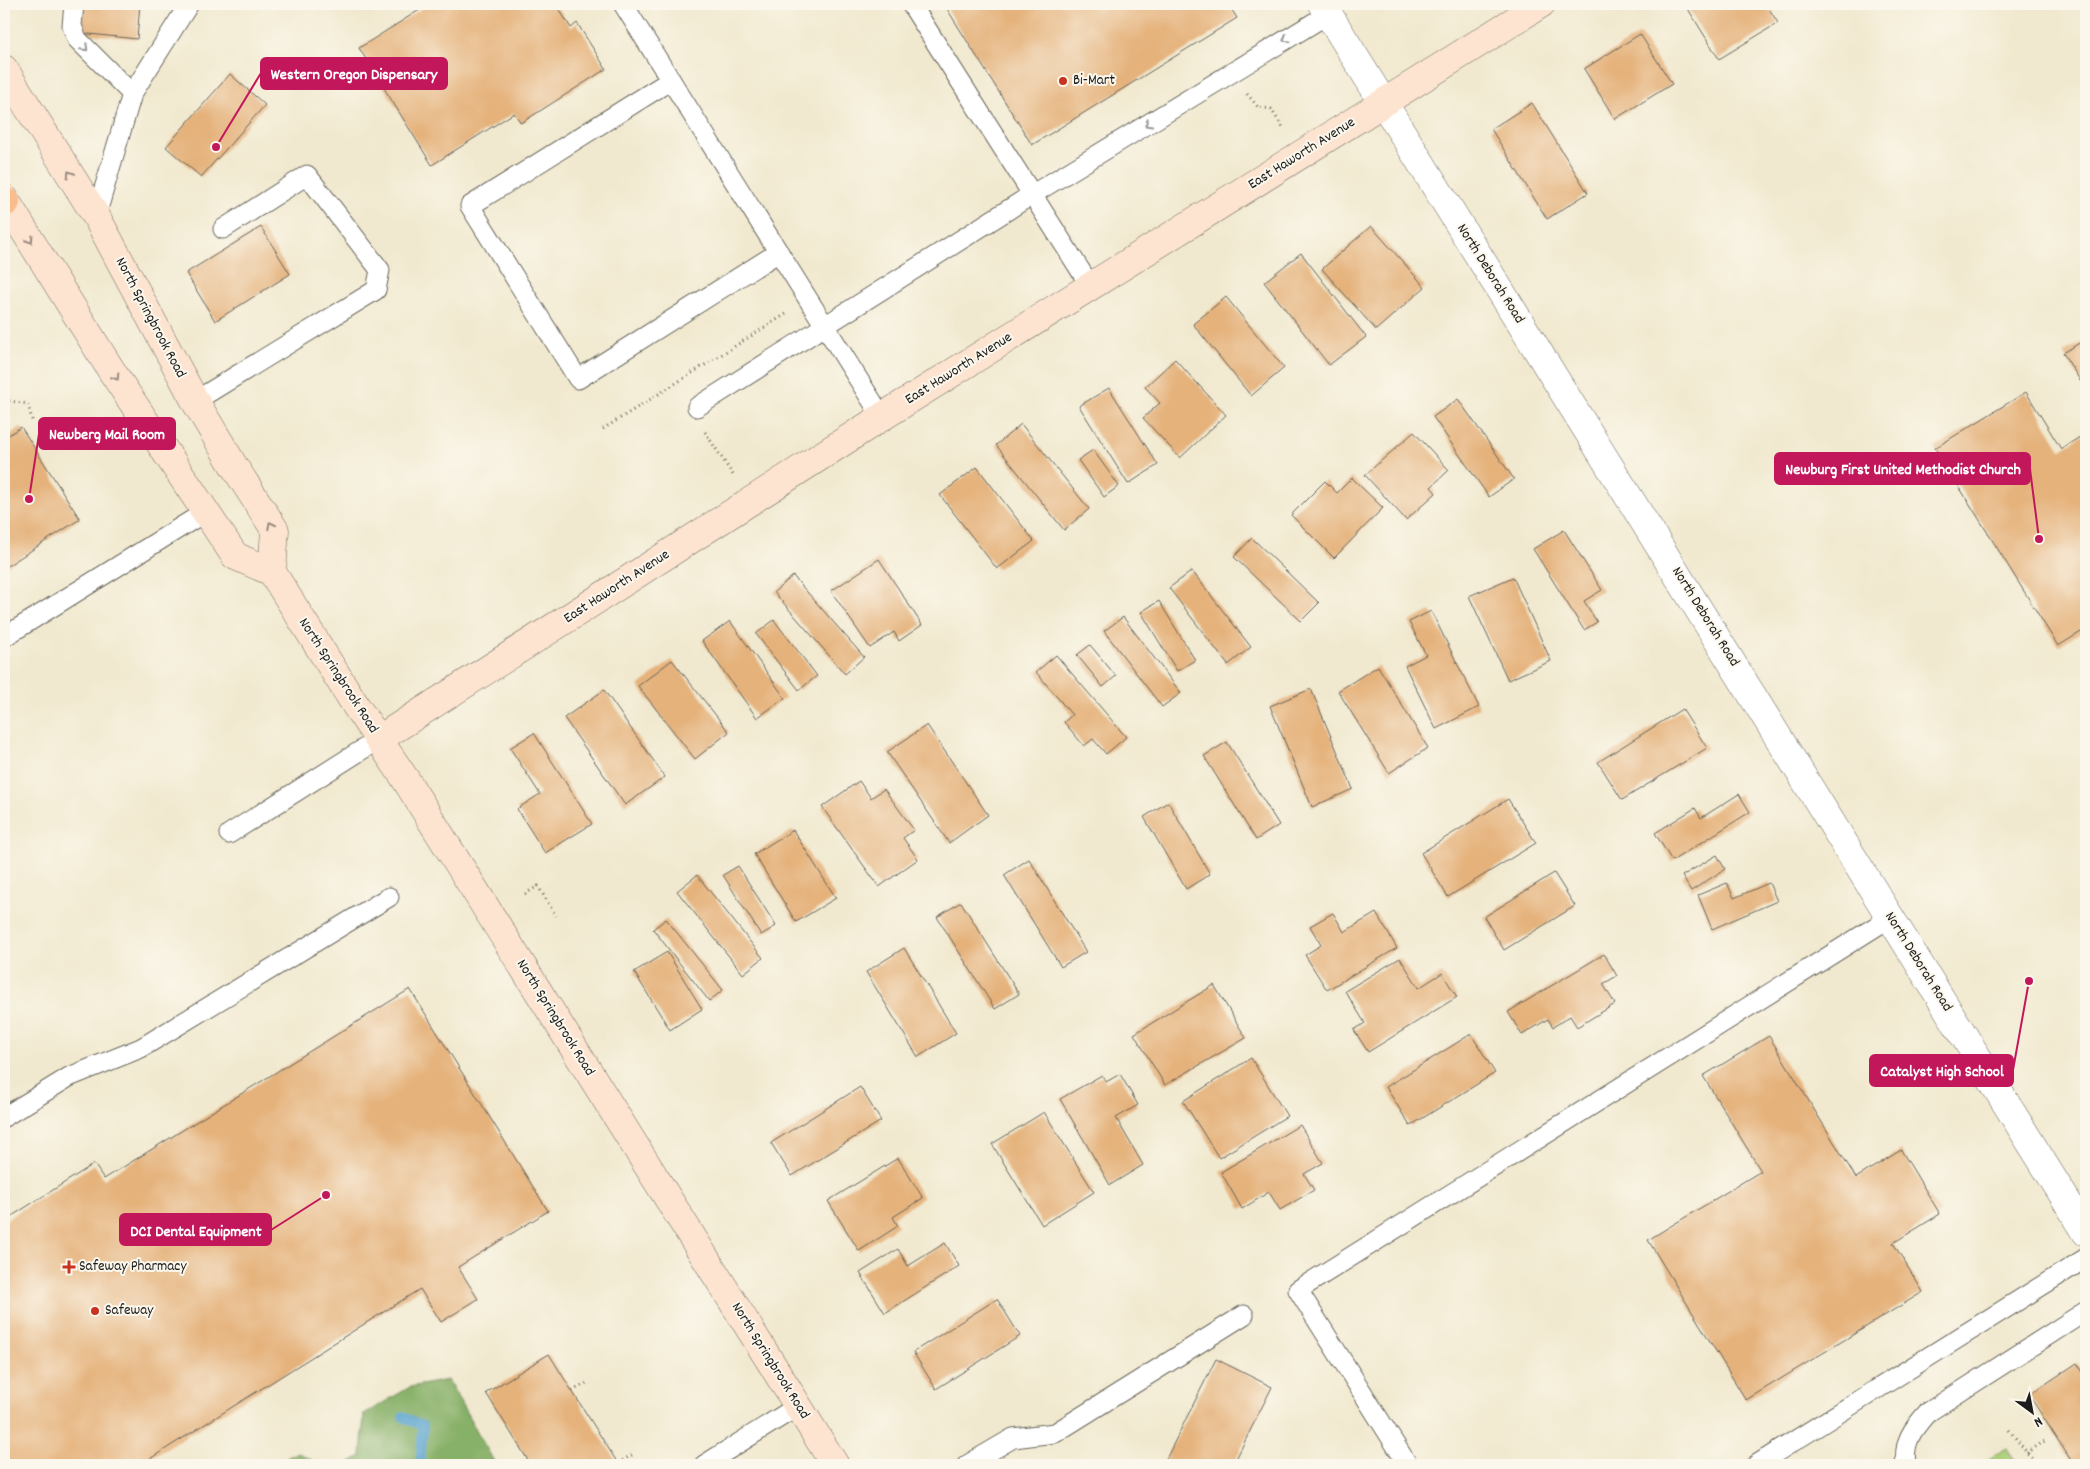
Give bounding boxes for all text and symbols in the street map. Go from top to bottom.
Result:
one-way arrow [1283,33,1292,42]
one-way arrow [79,42,88,51]
callout: Western Oregon Dispensary [261,58,447,89]
text: Western Oregon Dispensary [271,64,439,87]
place label: Bi-Mart [1073,70,1115,92]
marker: Bi-Mart [1057,75,1069,87]
street label: East Haworth Avenue [1244,112,1360,196]
one-way arrow [1144,118,1153,127]
one-way arrow [66,171,76,180]
street label: North Deborah Road [1450,220,1530,328]
one-way arrow [23,234,33,243]
street label: North Springbrook Road [109,254,191,382]
street label: East Haworth Avenue [901,327,1017,411]
one-way arrow [110,371,119,381]
callout: Newberg Mail Room [39,418,175,449]
text: Newberg Mail Room [49,424,165,447]
callout: Newburg First United Methodist Church [1775,453,2030,484]
text: Newburg First United Methodist Church [1785,459,2021,482]
one-way arrow [267,521,277,530]
street label: East Haworth Avenue [560,544,675,630]
street label: North Deborah Road [1665,563,1745,671]
street label: North Springbrook Road [292,614,384,738]
street label: North Deborah Road [1878,908,1958,1016]
street label: North Springbrook Road [510,955,600,1081]
callout: Catalyst High School [1870,1055,2013,1086]
text: Catalyst High School [1880,1061,2004,1084]
callout: DCI Dental Equipment [120,1214,271,1245]
text: DCI Dental Equipment [130,1221,262,1244]
place label: Safeway Pharmacy [79,1256,187,1278]
marker: Safeway Pharmacy [63,1261,75,1273]
street label: North Springbrook Road [725,1298,815,1424]
place label: Safeway [105,1300,154,1322]
marker: Safeway [89,1305,101,1317]
north arrow [2008,1386,2058,1436]
text: N [2030,1411,2046,1432]

